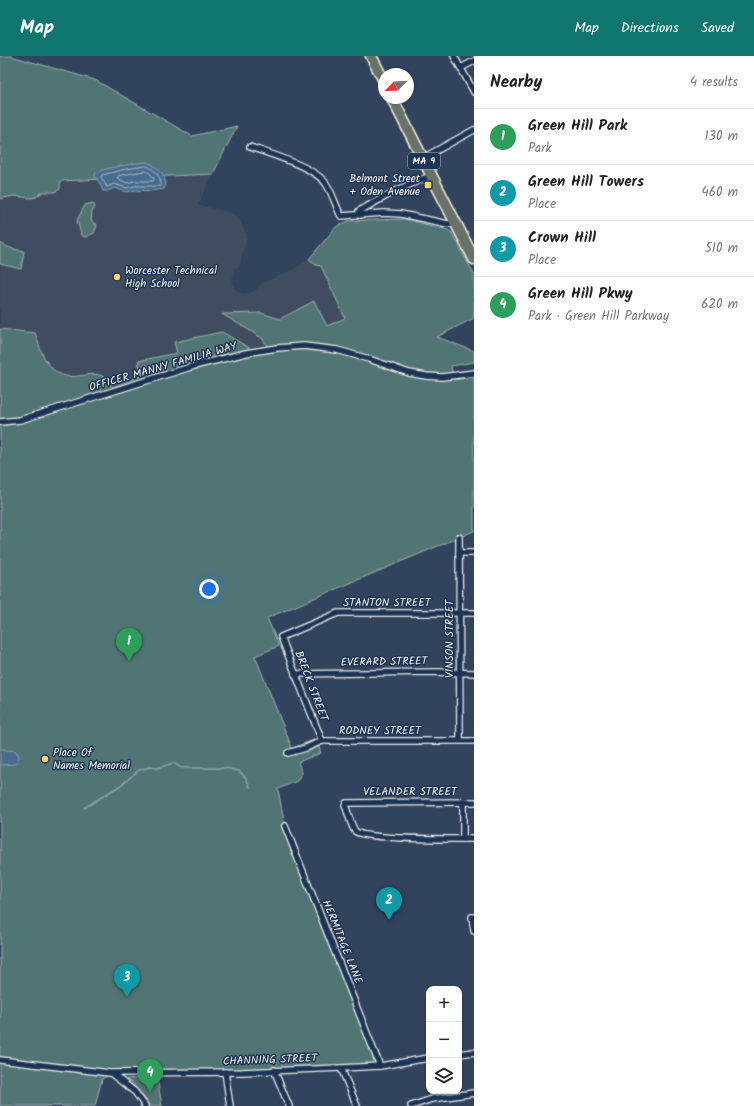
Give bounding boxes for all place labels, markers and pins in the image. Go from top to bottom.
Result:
place label: Belmont Street + Oden Avenue [349,170,421,201]
marker: Belmont Street + Oden Avenue [423,180,433,190]
place label: Worcester Technical High School [125,262,217,293]
marker: Worcester Technical High School [112,272,122,282]
pin: 1 [116,628,142,661]
place label: Place Of Names Memorial [53,744,130,775]
marker: Place Of Names Memorial [40,754,50,764]
pin: 2 [376,887,402,920]
pin: 3 [114,964,140,997]
pin: 4 [137,1059,163,1092]

